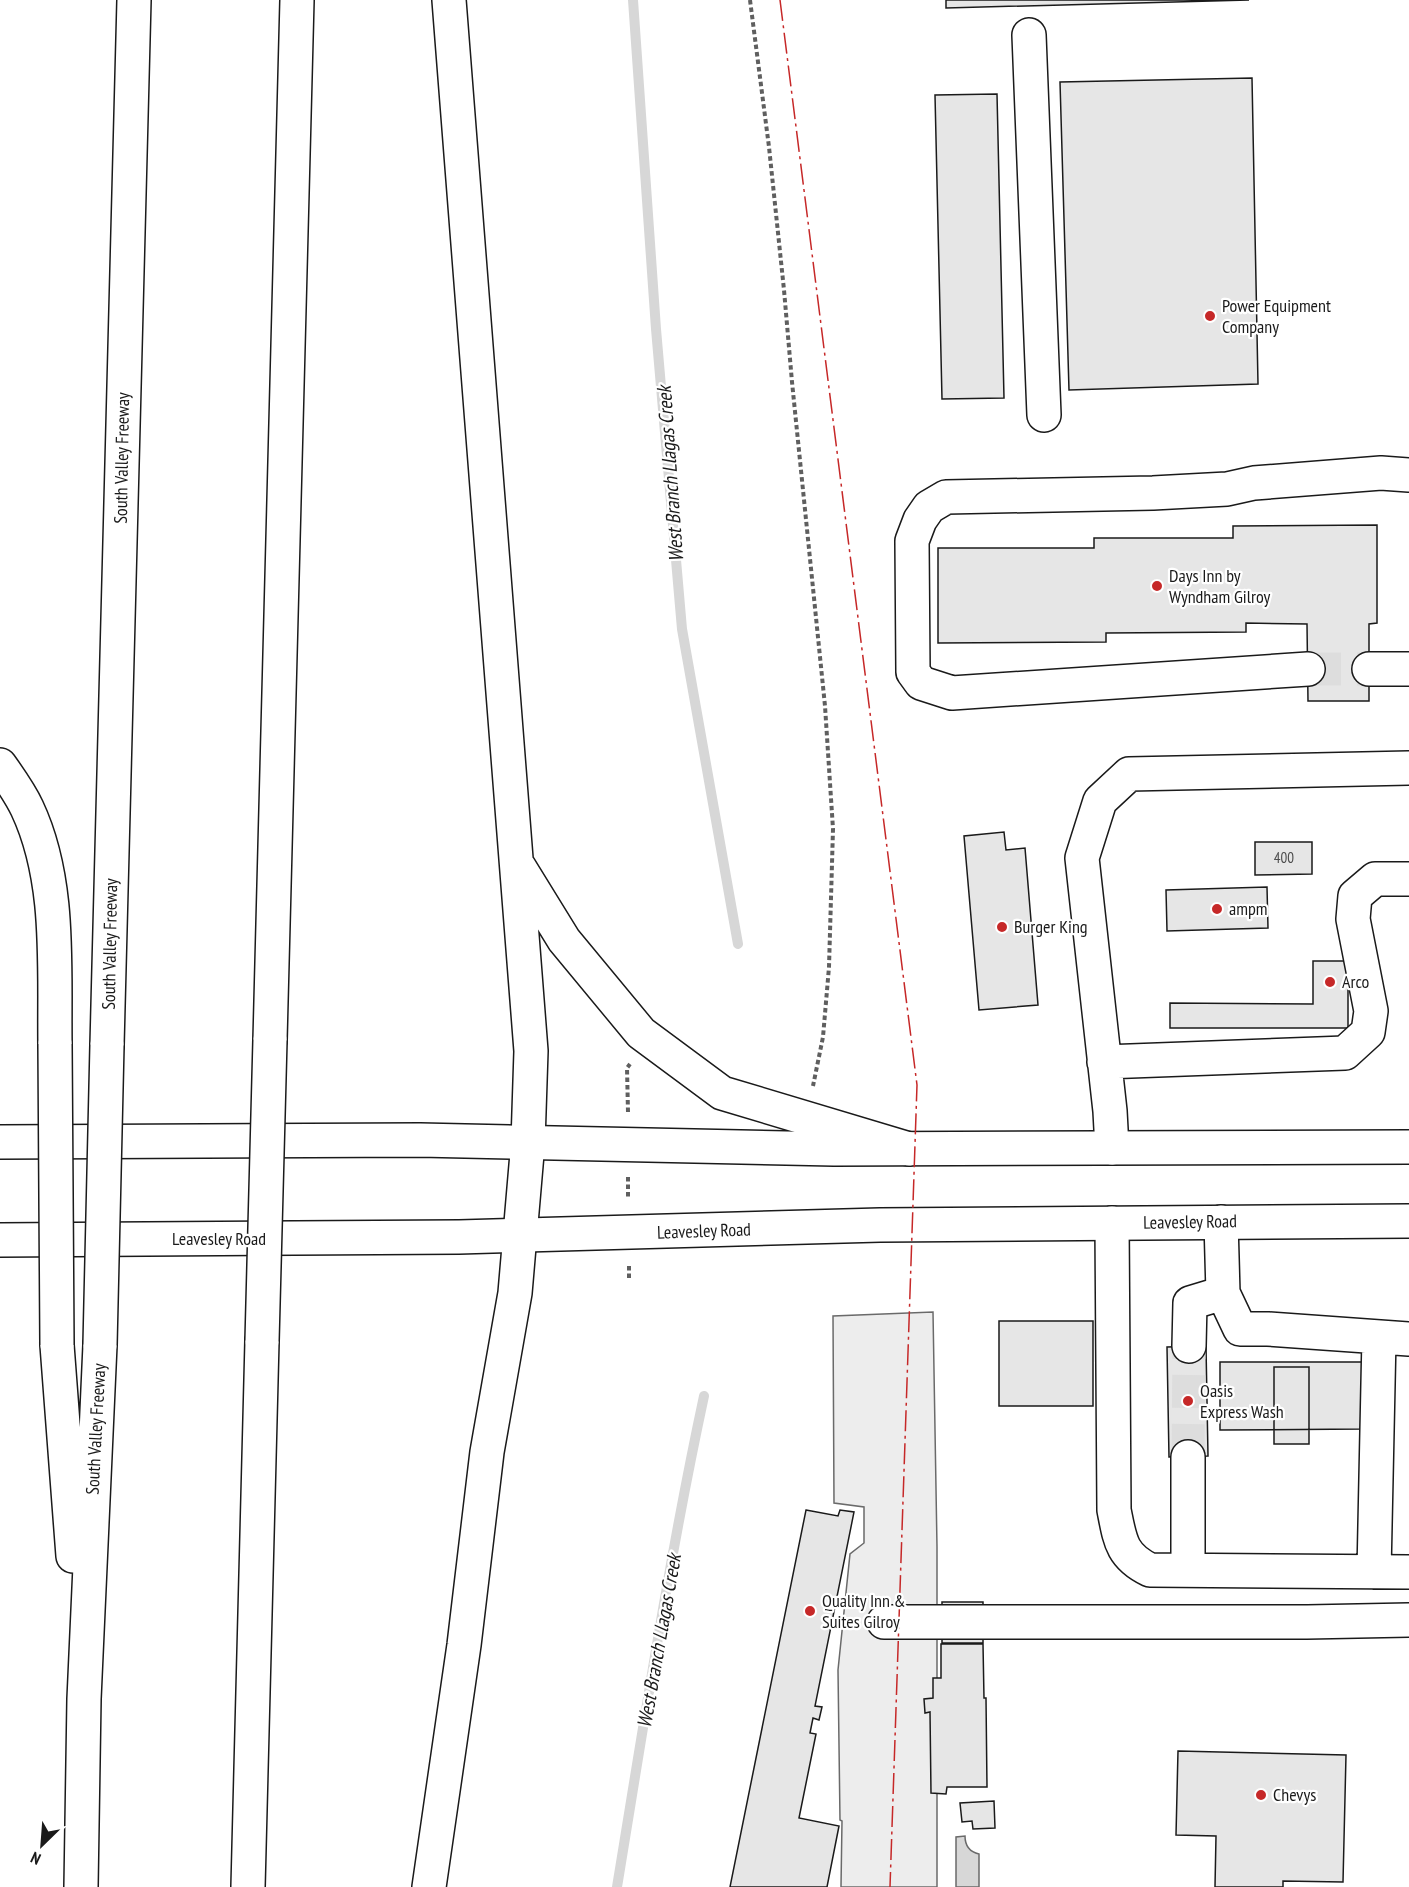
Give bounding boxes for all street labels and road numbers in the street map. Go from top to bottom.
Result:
street label: South Valley Freeway [109,392,134,524]
street label: South Valley Freeway [97,878,122,1010]
street label: Leavesley Road [1143,1209,1237,1234]
street label: Leavesley Road [657,1217,751,1244]
street label: Leavesley Road [172,1227,266,1250]
street label: South Valley Freeway [81,1363,110,1495]

